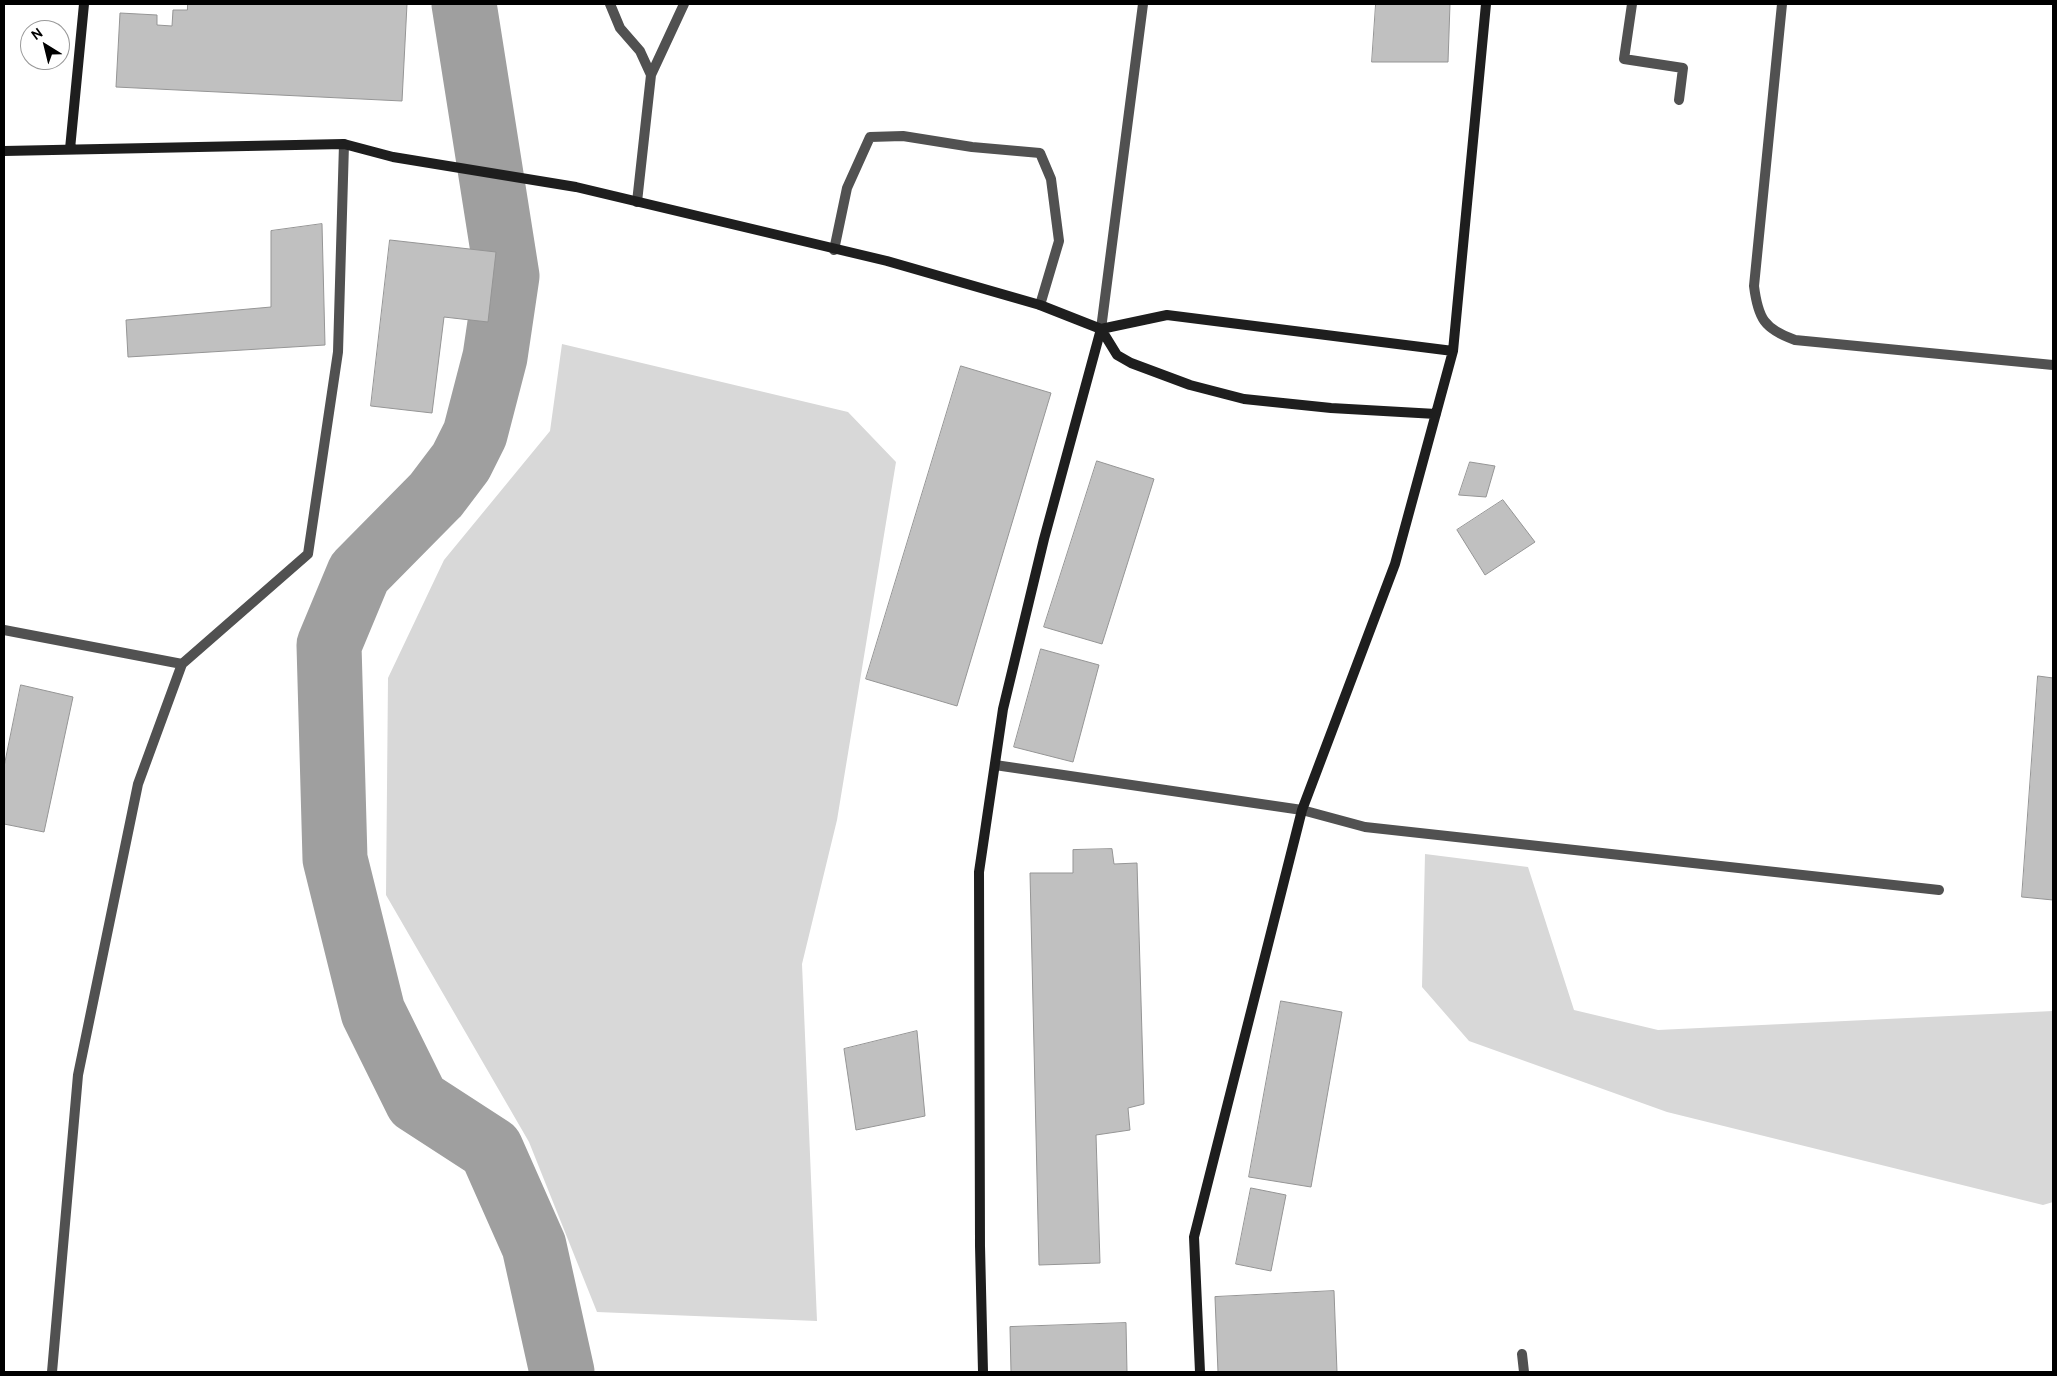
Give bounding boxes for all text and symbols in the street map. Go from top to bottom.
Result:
north arrow [20,20,70,70]
text: N [27,23,46,44]

